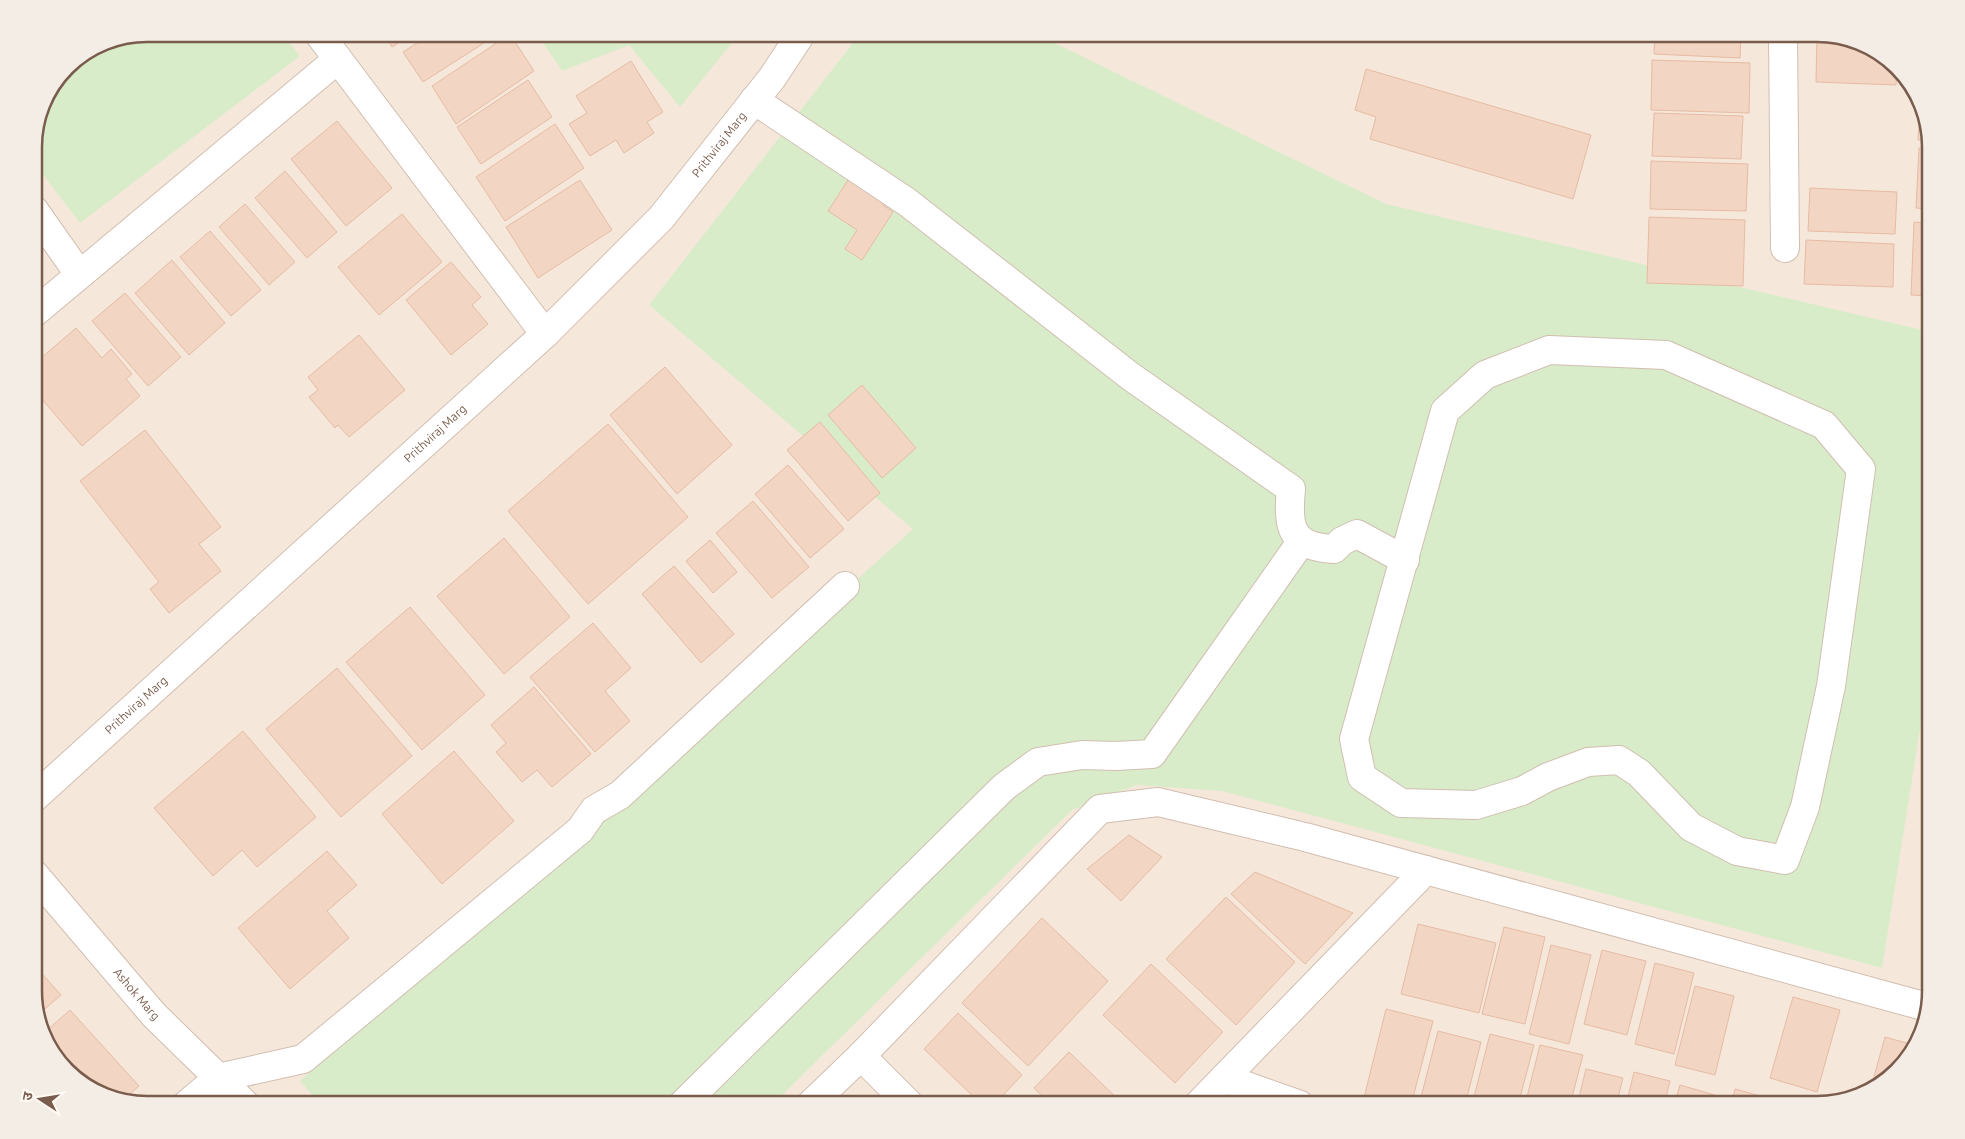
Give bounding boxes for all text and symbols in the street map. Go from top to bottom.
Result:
street label: Prithviraj Marg [689,109,749,179]
street label: Prithviraj Marg [401,402,469,465]
street label: Prithviraj Marg [102,673,170,736]
street label: Ashok Marg [111,965,162,1023]
north arrow [15,1074,65,1124]
text: उ [19,1090,36,1102]

